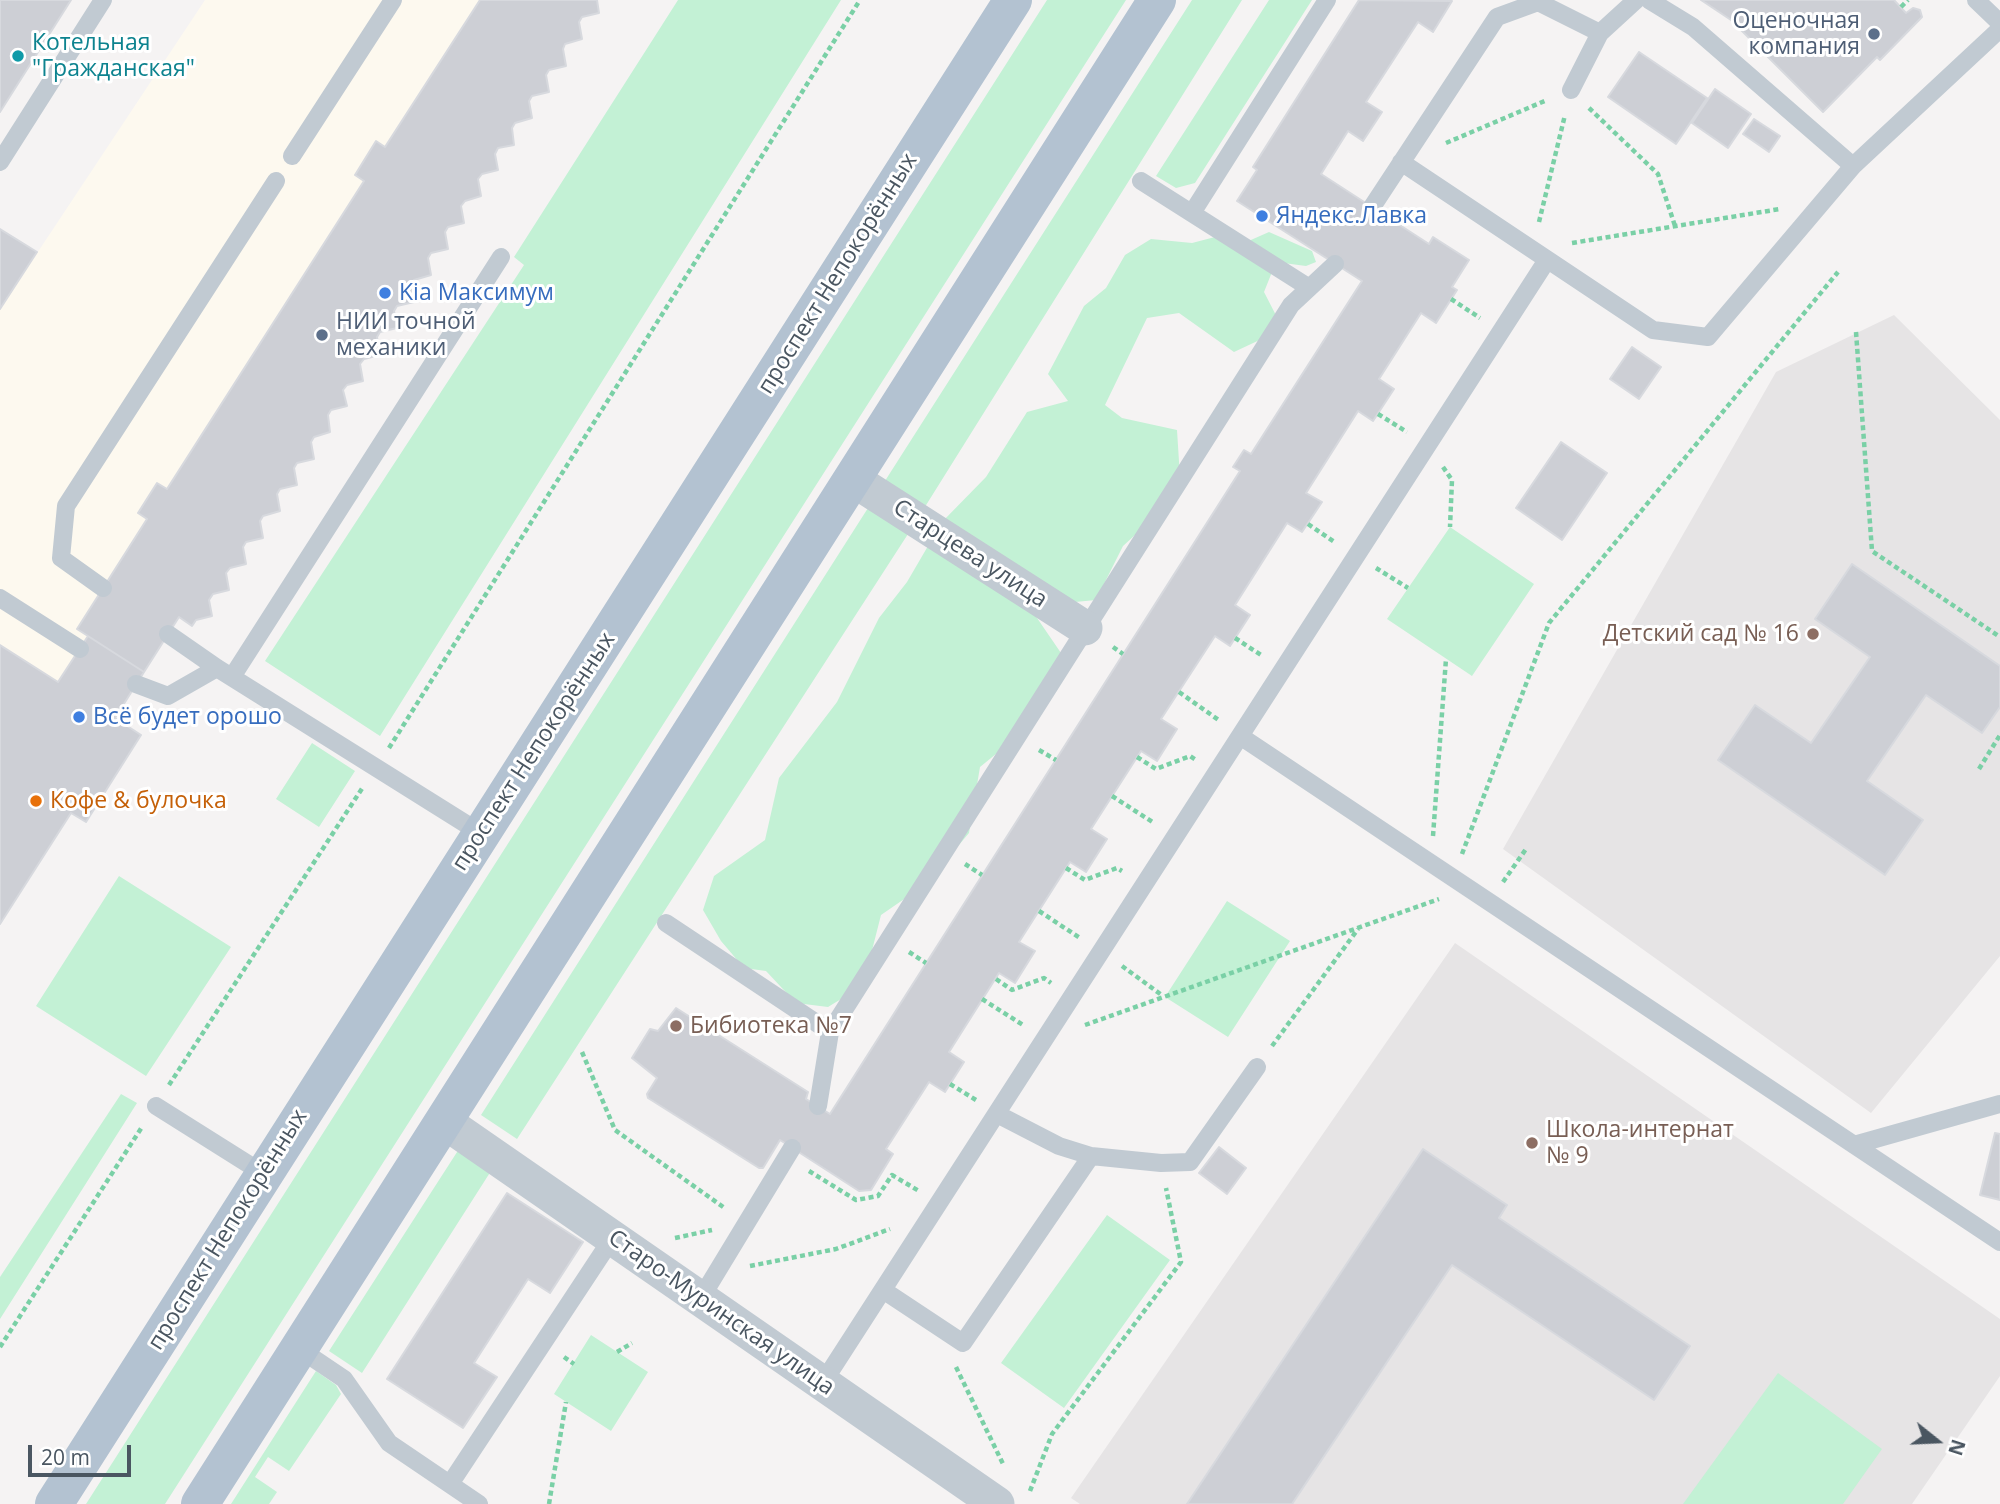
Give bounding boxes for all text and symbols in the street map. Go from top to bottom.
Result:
place label: Оценочная компания [1732,7,1860,61]
marker: Оценочная компания [1866,26,1882,42]
place label: Котельная "Гражданская" [32,29,195,83]
marker: Котельная "Гражданская" [10,48,26,64]
street label: проспект Непокорённых [752,149,924,399]
place label: Яндекс.Лавка [1276,202,1427,230]
marker: Яндекс.Лавка [1254,208,1270,224]
place label: Kia Максимум [399,279,554,307]
marker: Kia Максимум [377,285,393,301]
place label: НИИ точной механики [336,308,476,362]
marker: НИИ точной механики [314,327,330,343]
street label: Старцева улица [888,494,1052,614]
place label: Детский сад № 16 [1603,620,1799,648]
marker: Детский сад № 16 [1805,626,1821,642]
street label: проспект Непокорённых [447,628,621,876]
place label: Всё будет орошо [93,703,282,731]
marker: Всё будет орошо [71,709,87,725]
place label: Кофе & булочка [50,787,227,815]
marker: Кофе & булочка [28,793,44,809]
place label: Бибиотека №7 [690,1012,852,1040]
marker: Бибиотека №7 [668,1018,684,1034]
street label: проспект Непокорённых [142,1105,314,1355]
place label: Школа-интернат № 9 [1546,1116,1734,1170]
marker: Школа-интернат № 9 [1524,1135,1540,1151]
street label: Старо-Муринская улица [603,1224,839,1402]
north arrow [1902,1406,1972,1476]
scale bar [32,1430,135,1474]
text: N [1942,1436,1972,1459]
text: 20 m [41,1443,90,1471]

